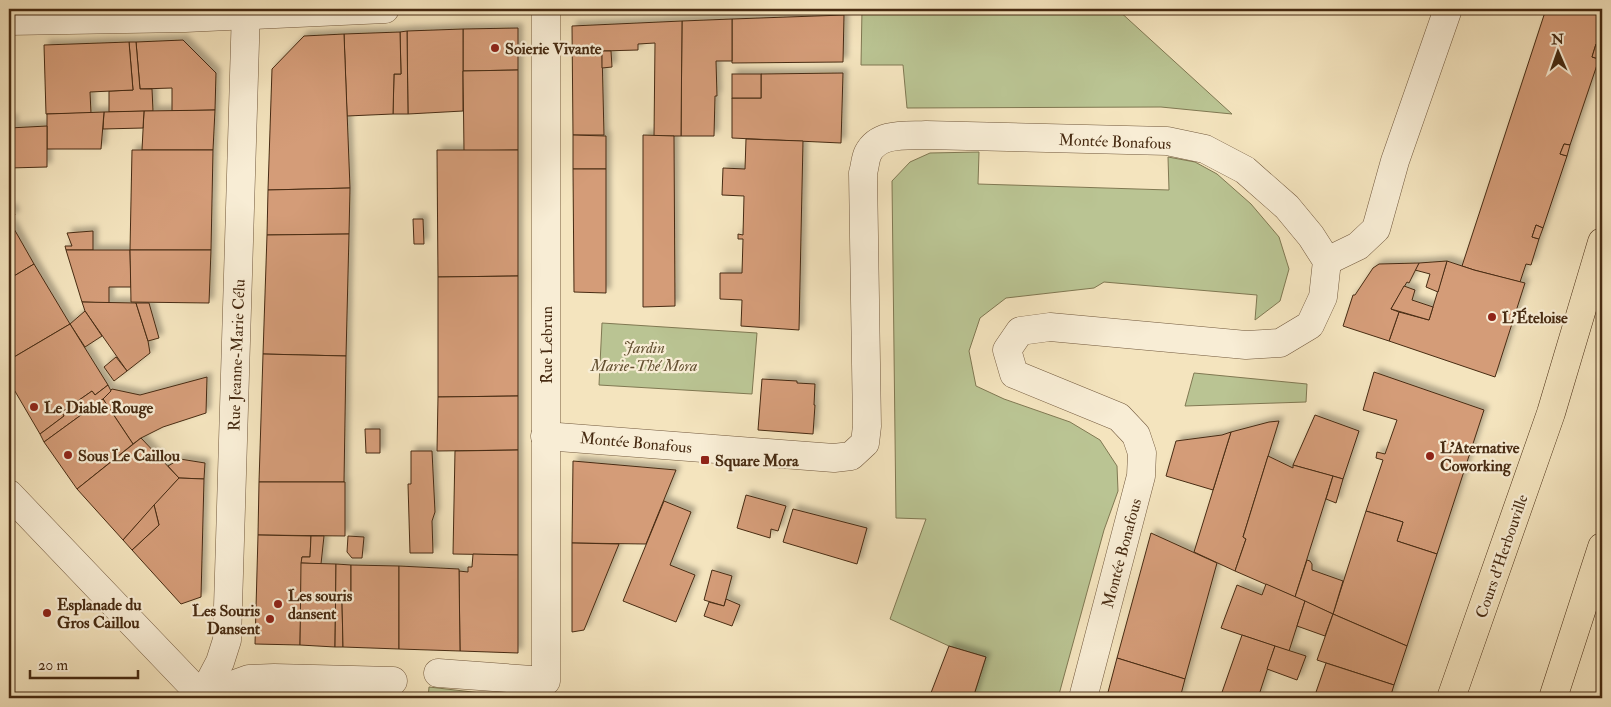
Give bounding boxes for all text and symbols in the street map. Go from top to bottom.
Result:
north arrow [1534,28,1584,78]
text: N [1550,31,1565,48]
place label: Soierie Vivante [505,39,602,59]
marker: Soierie Vivante [489,42,501,54]
street label: Montée Bonafous [1058,130,1172,154]
street label: Rue Jeanne-Marie Célu [224,279,251,431]
street label: Rue Lebrun [537,306,557,384]
place label: L'Ételoise [1502,307,1568,328]
marker: L'Ételoise [1486,311,1498,323]
park label: Jardin Marie-Thé Mora [590,338,697,376]
place label: Le Diable Rouge [44,398,154,419]
marker: Le Diable Rouge [28,401,40,413]
street label: Montée Bonafous [579,428,693,458]
place label: L'Aternative Coworking [1440,438,1520,477]
place label: Sous Le Caillou [78,446,181,466]
marker: Sous Le Caillou [62,449,74,461]
marker: L'Aternative Coworking [1424,450,1436,462]
place label: Square Mora [715,451,799,472]
marker: Square Mora [699,454,711,466]
street label: Cours d'Herbouville [1471,491,1533,621]
street label: Montée Bonafous [1098,496,1146,610]
place label: Les souris dansent [288,586,353,624]
place label: Esplanade du Gros Caillou [57,595,142,633]
marker: Les souris dansent [272,598,284,610]
place label: Les Souris Dansent [192,601,261,639]
marker: Esplanade du Gros Caillou [41,607,53,619]
marker: Les Souris Dansent [264,613,276,625]
scale bar [30,647,138,679]
text: 20 m [38,656,68,675]

